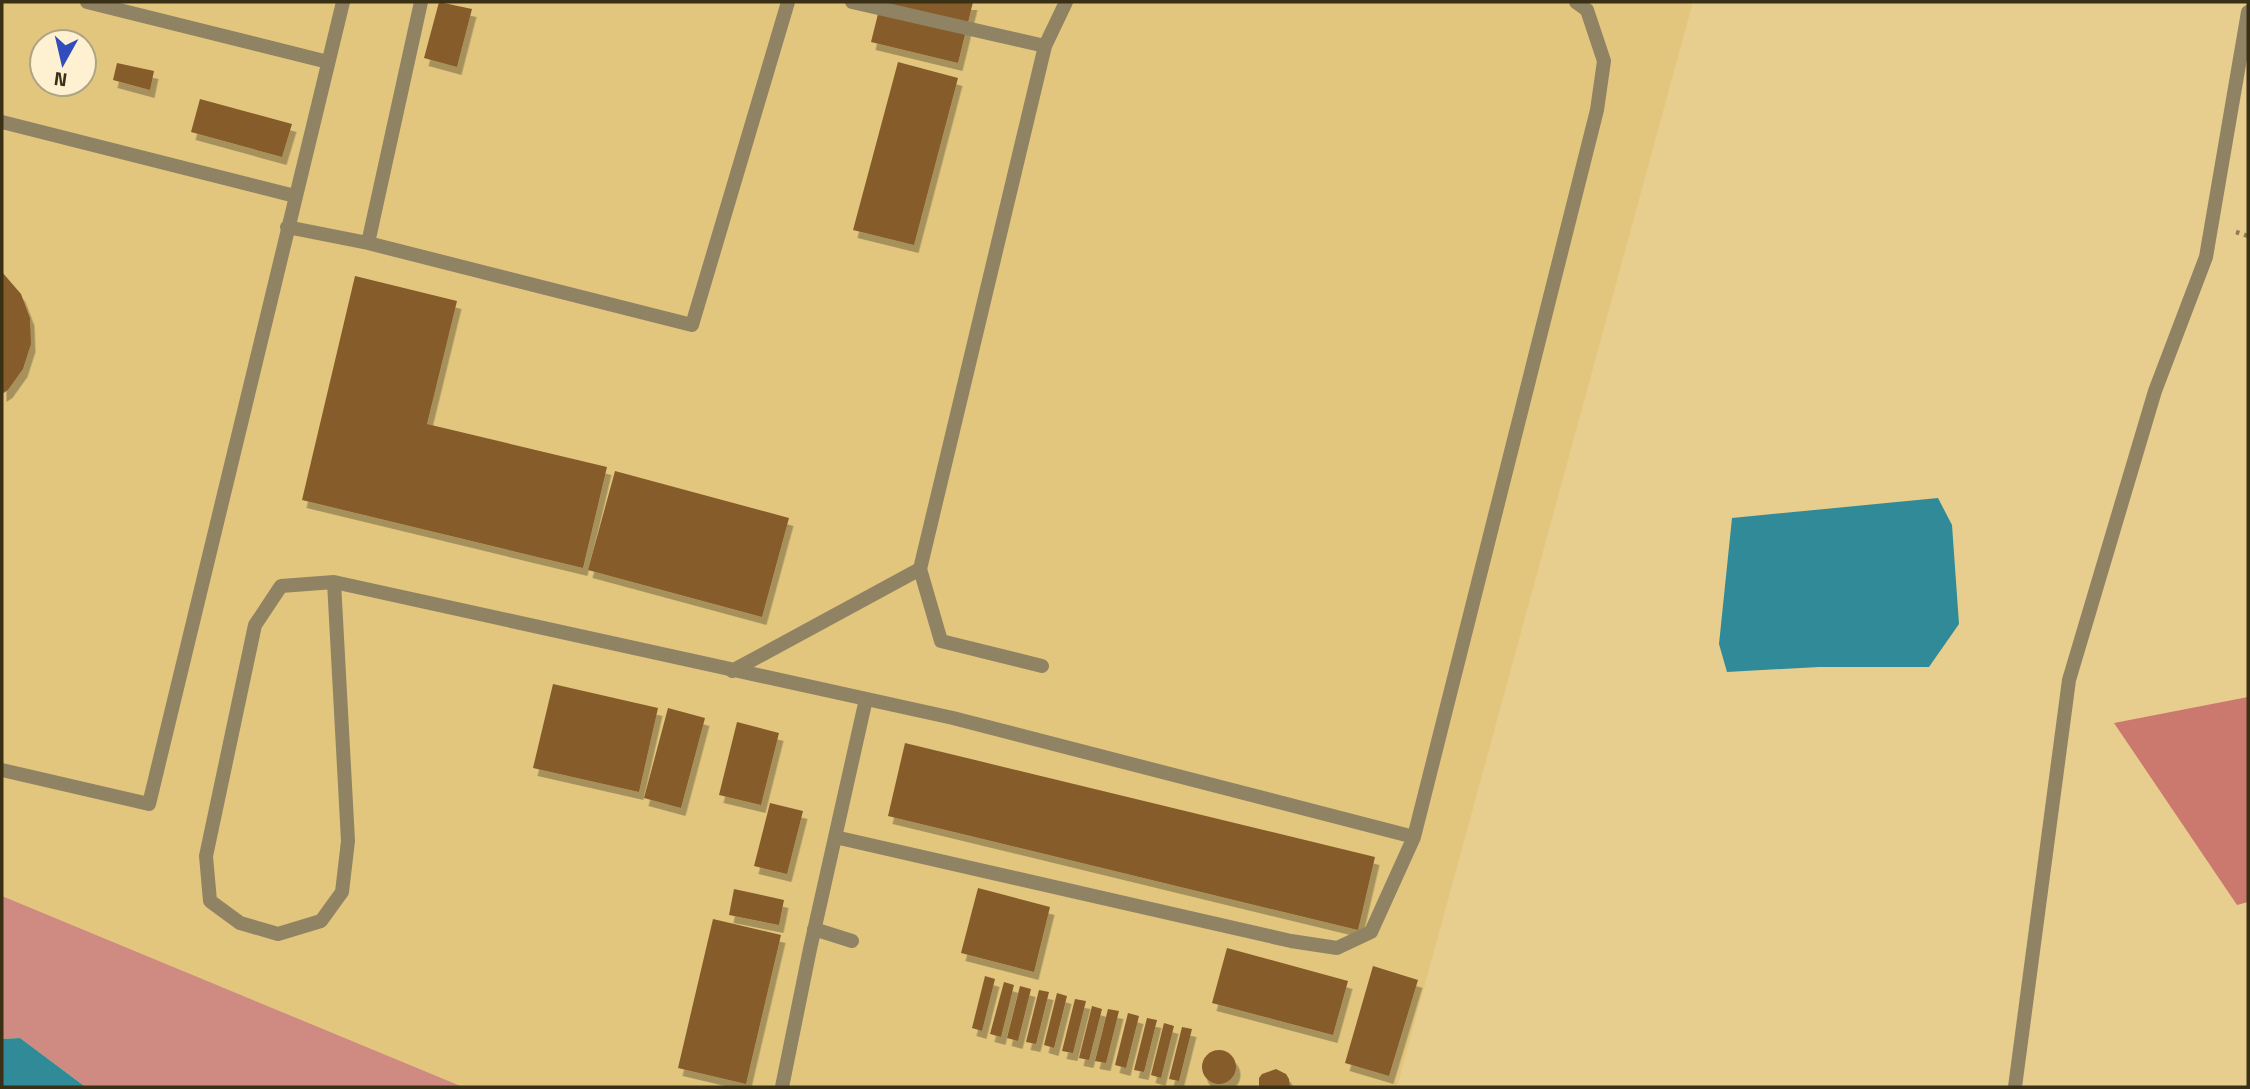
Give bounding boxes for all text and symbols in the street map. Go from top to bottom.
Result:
north arrow [28,28,98,98]
text: N [52,65,69,96]

